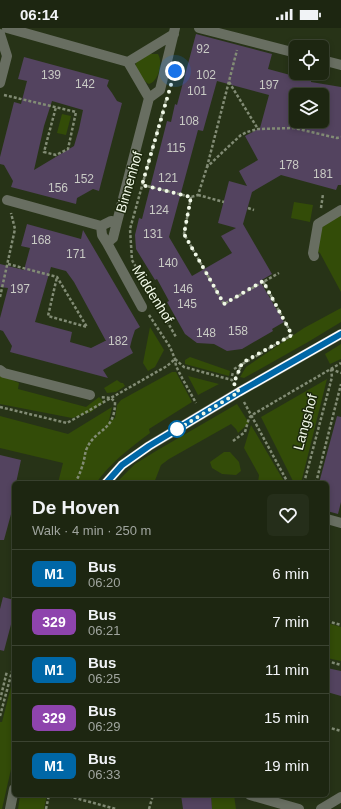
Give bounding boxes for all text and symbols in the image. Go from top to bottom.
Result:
text: 06:14 [20,6,58,23]
map controls [289,40,329,128]
button: locate [289,40,329,80]
house number: 92 [196,42,210,56]
your location [165,61,185,81]
house number: 139 [41,68,61,82]
house number: 102 [196,68,216,82]
house number: 142 [75,77,95,91]
house number: 197 [259,78,279,92]
house number: 101 [187,84,207,98]
button: layers [289,88,329,128]
house number: 108 [179,114,199,128]
house number: 115 [166,141,186,155]
street label: Binnenhof [113,149,145,215]
house number: 178 [279,158,299,172]
house number: 181 [313,167,333,181]
house number: 121 [158,171,178,185]
house number: 152 [74,172,94,186]
house number: 156 [48,181,68,195]
house number: 124 [149,203,169,217]
house number: 131 [143,227,163,241]
house number: 168 [31,233,51,247]
house number: 171 [66,247,86,261]
house number: 140 [158,256,178,270]
street label: Middenhof [129,262,177,326]
house number: 197 [10,282,30,296]
house number: 146 [173,282,193,296]
house number: 145 [177,297,197,311]
house number: 158 [228,324,248,338]
house number: 148 [196,326,216,340]
house number: 182 [108,334,128,348]
street label: Langshof [290,392,320,452]
unlabelled marker [168,420,186,438]
button: heart [267,494,309,536]
text: De Hoven [32,497,120,518]
text: Walk · 4 min · 250 m [32,523,151,538]
text: Bus [88,558,116,575]
text: 6 min [272,565,309,582]
text: M1 [44,566,64,582]
text: 06:20 [88,575,121,590]
text: Bus [88,606,116,623]
text: 7 min [272,613,309,630]
text: 329 [42,614,66,630]
text: 06:21 [88,623,121,638]
text: Bus [88,654,116,671]
text: 11 min [265,661,309,678]
text: M1 [44,662,64,678]
text: 06:25 [88,671,121,686]
text: Bus [88,702,116,719]
text: 15 min [264,709,309,726]
text: 329 [42,710,66,726]
text: 06:29 [88,719,121,734]
text: Bus [88,750,116,767]
text: 19 min [264,757,309,774]
text: M1 [44,758,64,774]
text: 06:33 [88,767,121,782]

